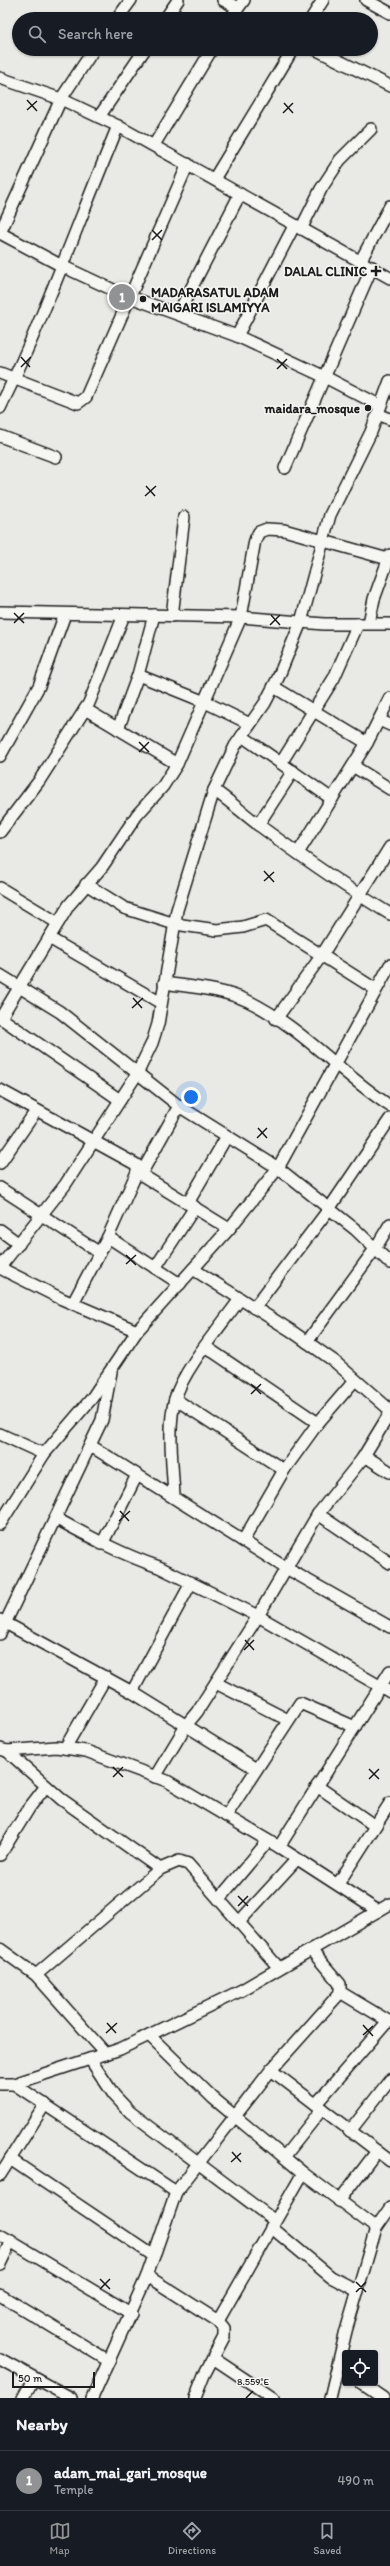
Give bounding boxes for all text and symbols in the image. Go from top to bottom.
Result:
search box [12,12,378,56]
icon: search [26,23,48,45]
text: Search here [58,25,133,43]
place label: DALAL CLINIC [284,264,368,279]
marker: DALAL CLINIC [370,265,382,277]
pin: 1 [109,282,135,312]
place label: MADARASATUL ADAM MAIGARI ISLAMIYYA [151,285,279,315]
marker: MADARASATUL ADAM MAIGARI ISLAMIYYA [138,294,148,304]
place label: maidara_mosque [264,401,360,417]
marker: maidara_mosque [363,403,373,413]
your location [181,1087,201,1107]
map controls [342,2350,378,2386]
button: locate [342,2350,378,2386]
scale bar [12,2370,95,2389]
text: 50 m [18,2372,42,2385]
text: 8.559°E [237,2375,270,2388]
text: Nearby [16,2414,68,2434]
text: adam_mai_gari_mosque [54,2464,207,2482]
text: 1 [26,2473,32,2488]
text: 490 m [338,2473,374,2488]
text: Temple [54,2482,93,2497]
tab: Map [49,2520,71,2557]
tab: Directions [168,2520,216,2557]
tab: Saved [313,2520,341,2557]

